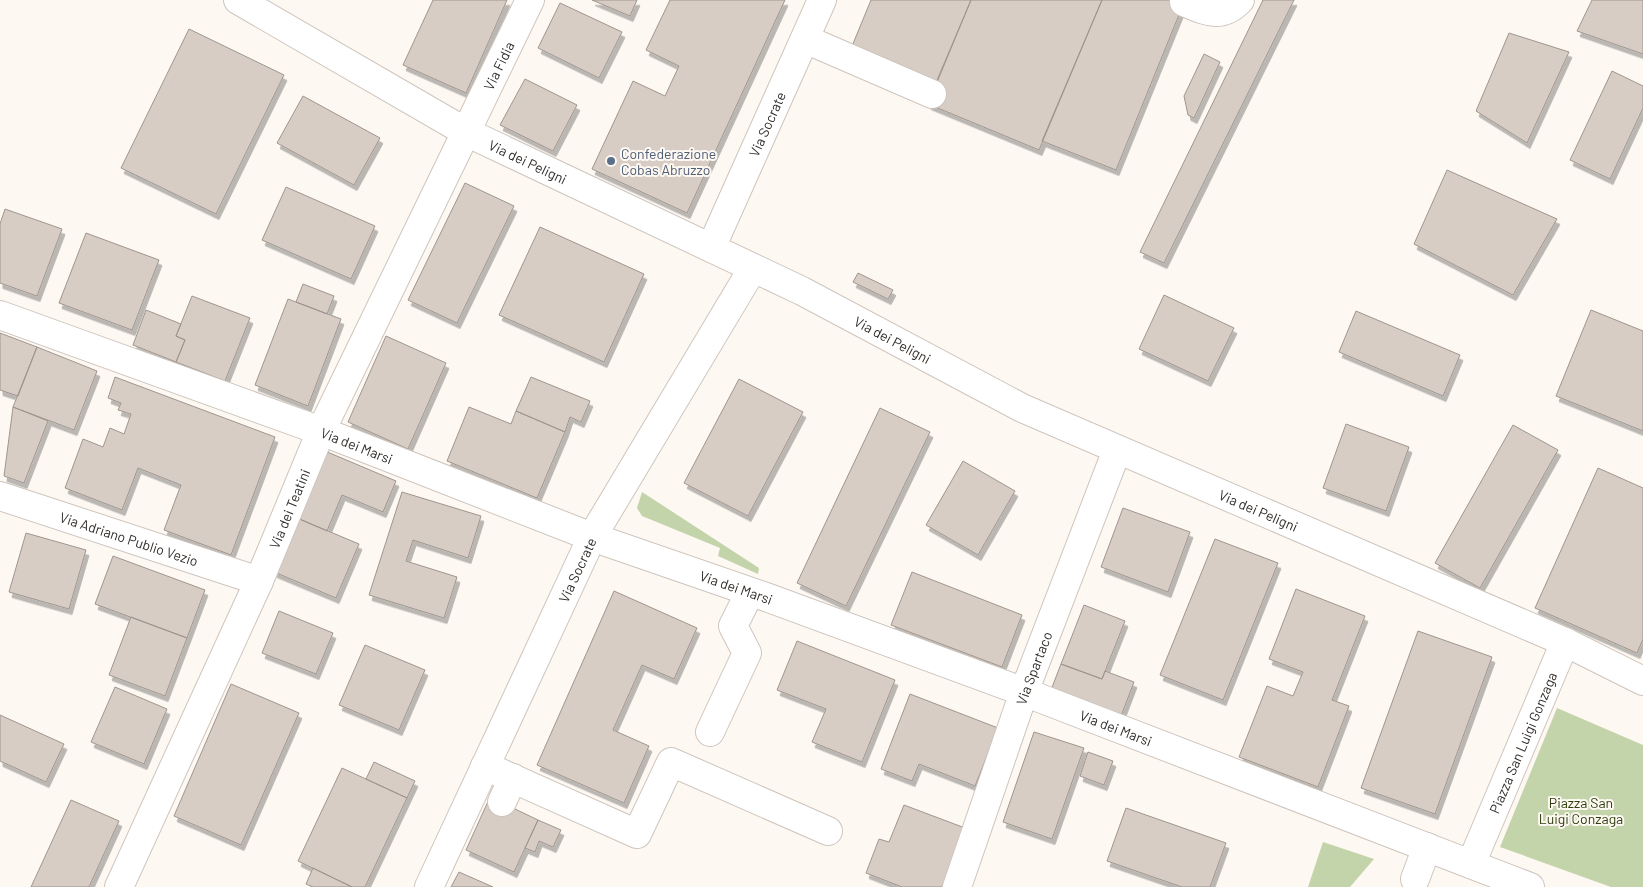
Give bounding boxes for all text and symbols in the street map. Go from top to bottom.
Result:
street label: Via Fidia [479,39,517,92]
street label: Via Socrate [745,89,789,159]
street label: Via dei Peligni [486,136,570,187]
place label: Confederazione Cobas Abruzzo [621,145,716,178]
marker: Confederazione Cobas Abruzzo [605,155,617,167]
street label: Via dei Peligni [852,312,934,367]
street label: Via dei Marsi [319,423,395,467]
street label: Via dei Teatini [265,466,313,551]
street label: Via dei Peligni [1217,485,1301,534]
street label: Via Adriano Publio Vezio [58,508,201,569]
street label: Via Socrate [554,535,599,605]
street label: Via dei Marsi [698,566,775,607]
street label: Via Spartaco [1012,629,1055,707]
street label: Piazza San Luigi Gonzaga [1485,669,1560,816]
street label: Via dei Marsi [1078,706,1155,749]
park label: Piazza San Luigi Conzaga [1539,794,1623,827]

